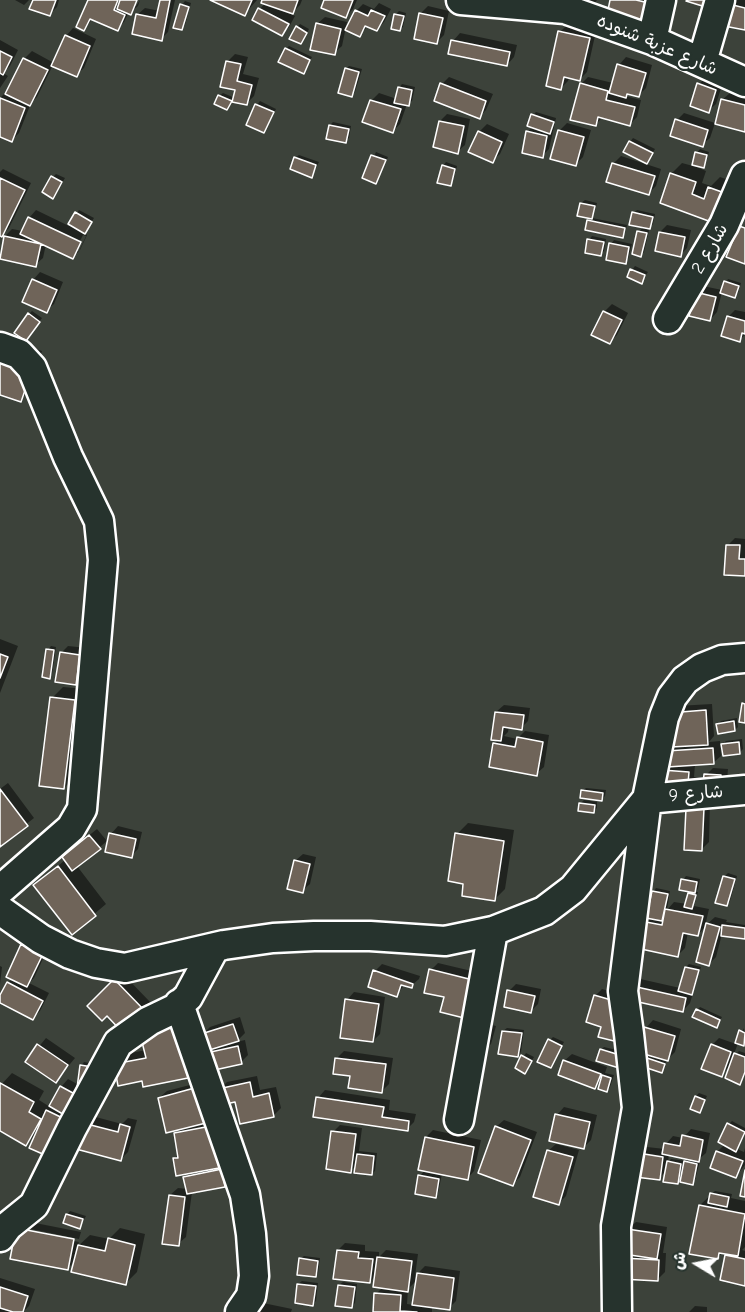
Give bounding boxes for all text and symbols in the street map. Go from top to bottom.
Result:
street label: شارع عزبة شنوده [594,10,720,80]
street label: شارع 2 [687,220,733,278]
street label: شارع 9 [668,781,724,807]
north arrow [667,1234,727,1294]
text: ش [669,1251,690,1271]

